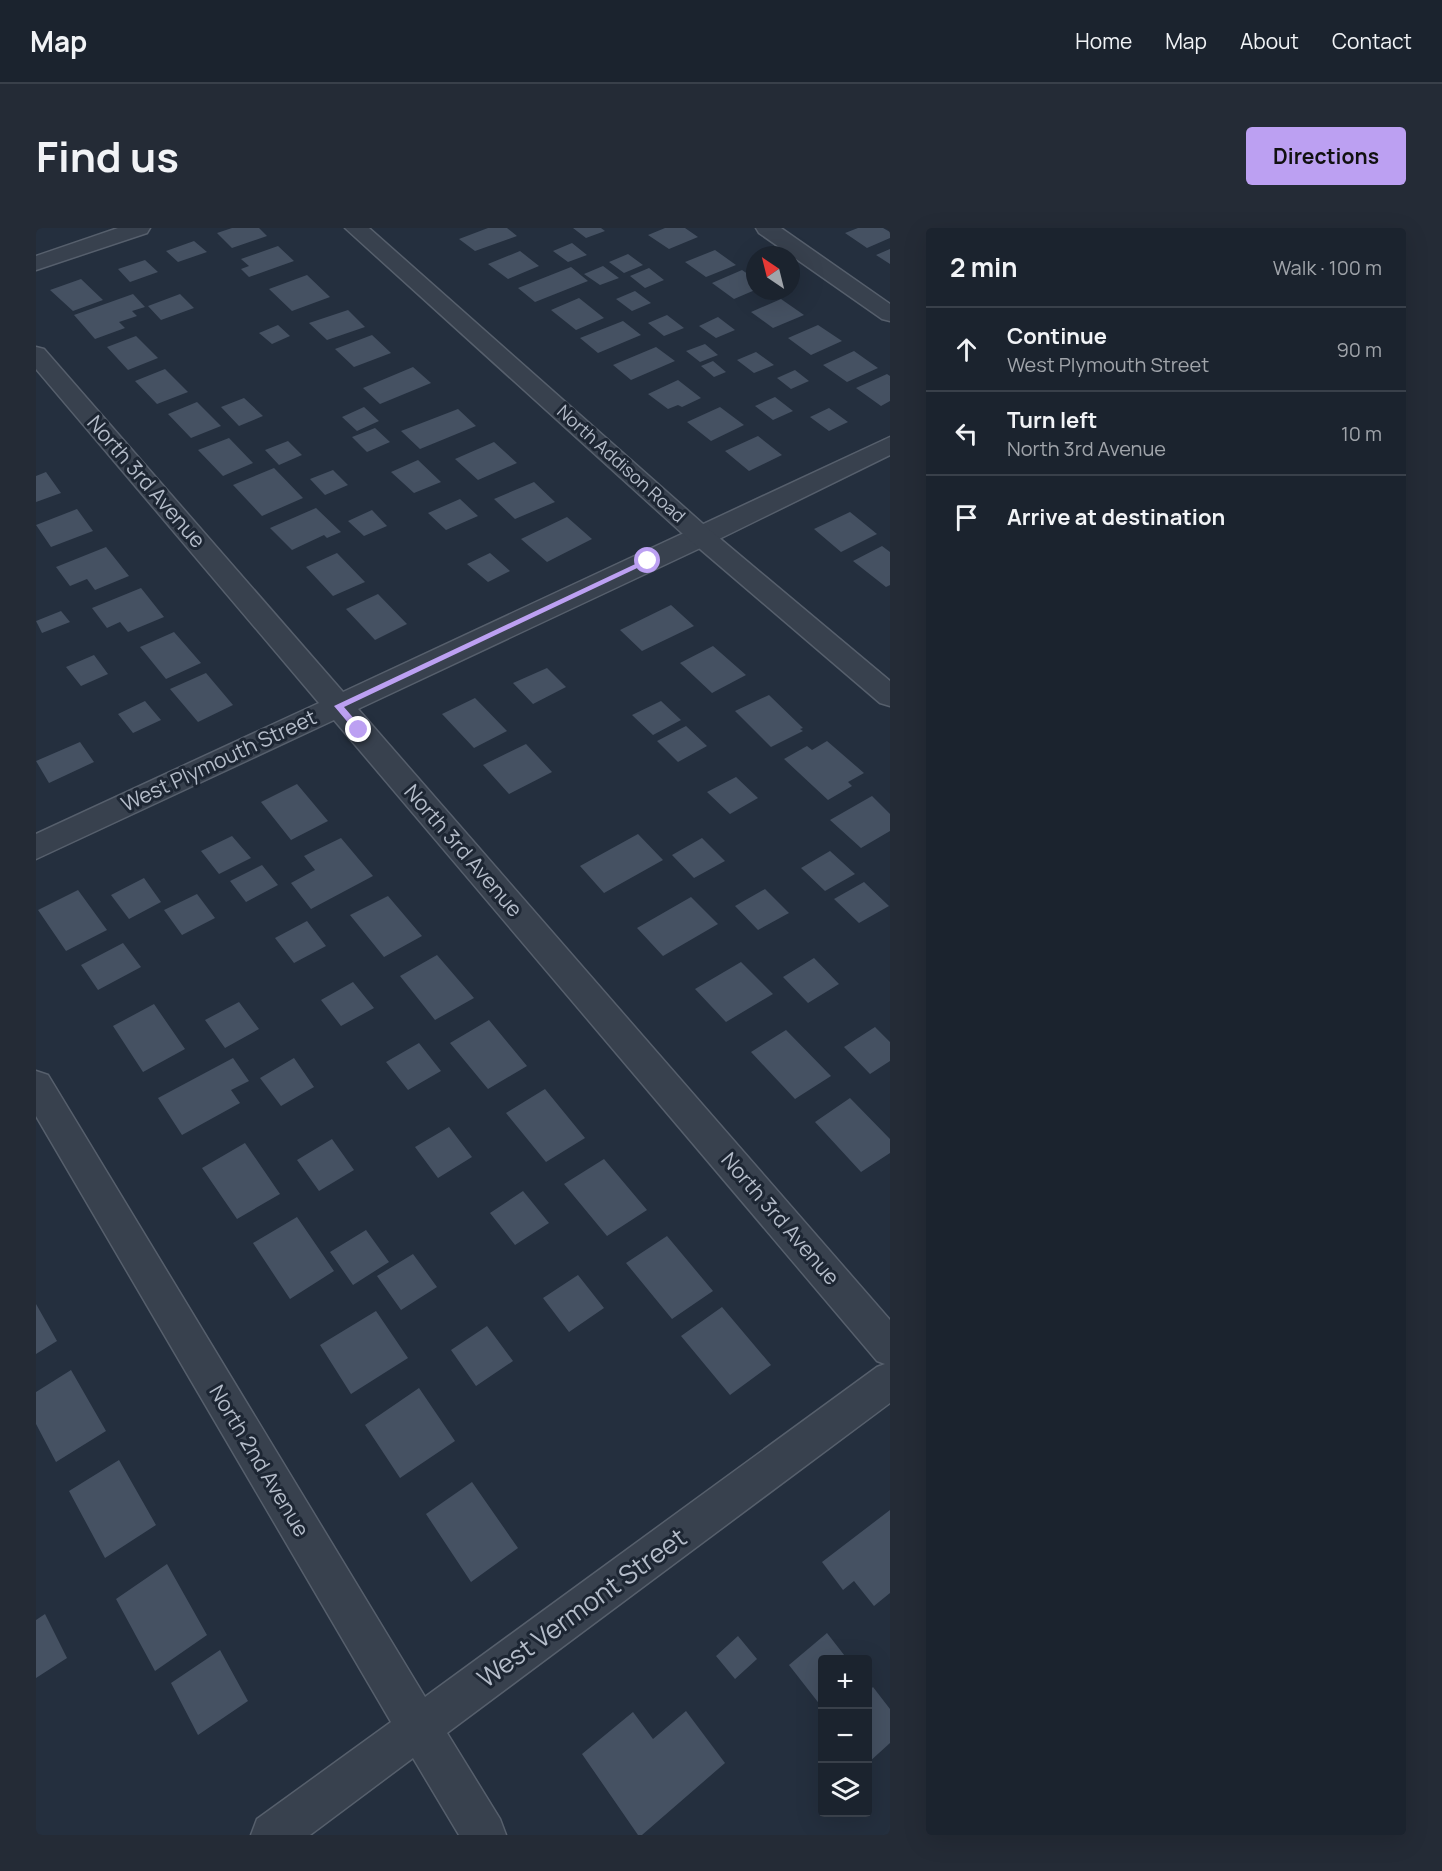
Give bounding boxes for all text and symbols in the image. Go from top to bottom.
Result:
text: Map [30,22,87,60]
text: Home [1075,27,1132,55]
text: Map [1165,27,1207,55]
text: About [1240,27,1299,55]
text: Contact [1332,27,1412,55]
text: Find us [36,127,179,185]
button: Directions [1246,127,1406,185]
north arrow [746,246,800,300]
text: 2 min [950,249,1018,285]
text: Walk · 100 m [1273,254,1382,281]
text: Continue [1007,321,1107,351]
icon: ahead [950,333,983,366]
text: 90 m [1336,336,1382,363]
text: West Plymouth Street [1007,351,1209,378]
street label: North Addison Road [552,399,691,527]
text: Turn left [1007,405,1097,435]
street label: North 3rd Avenue [81,409,212,554]
icon: left [950,417,983,450]
text: 10 m [1341,420,1382,447]
text: North 3rd Avenue [1007,435,1166,462]
icon: arrive [950,501,983,534]
text: Arrive at destination [1007,502,1225,532]
route start [634,547,660,573]
street label: West Plymouth Street [116,703,321,818]
route end [345,716,371,742]
street label: North 3rd Avenue [398,778,529,923]
street label: North 3rd Avenue [715,1146,846,1291]
street label: North 2nd Avenue [203,1379,316,1542]
street label: West Vermont Street [469,1519,693,1695]
map controls [818,1655,872,1817]
button: + [818,1655,872,1709]
button: − [818,1709,872,1763]
button: layers [818,1763,872,1817]

